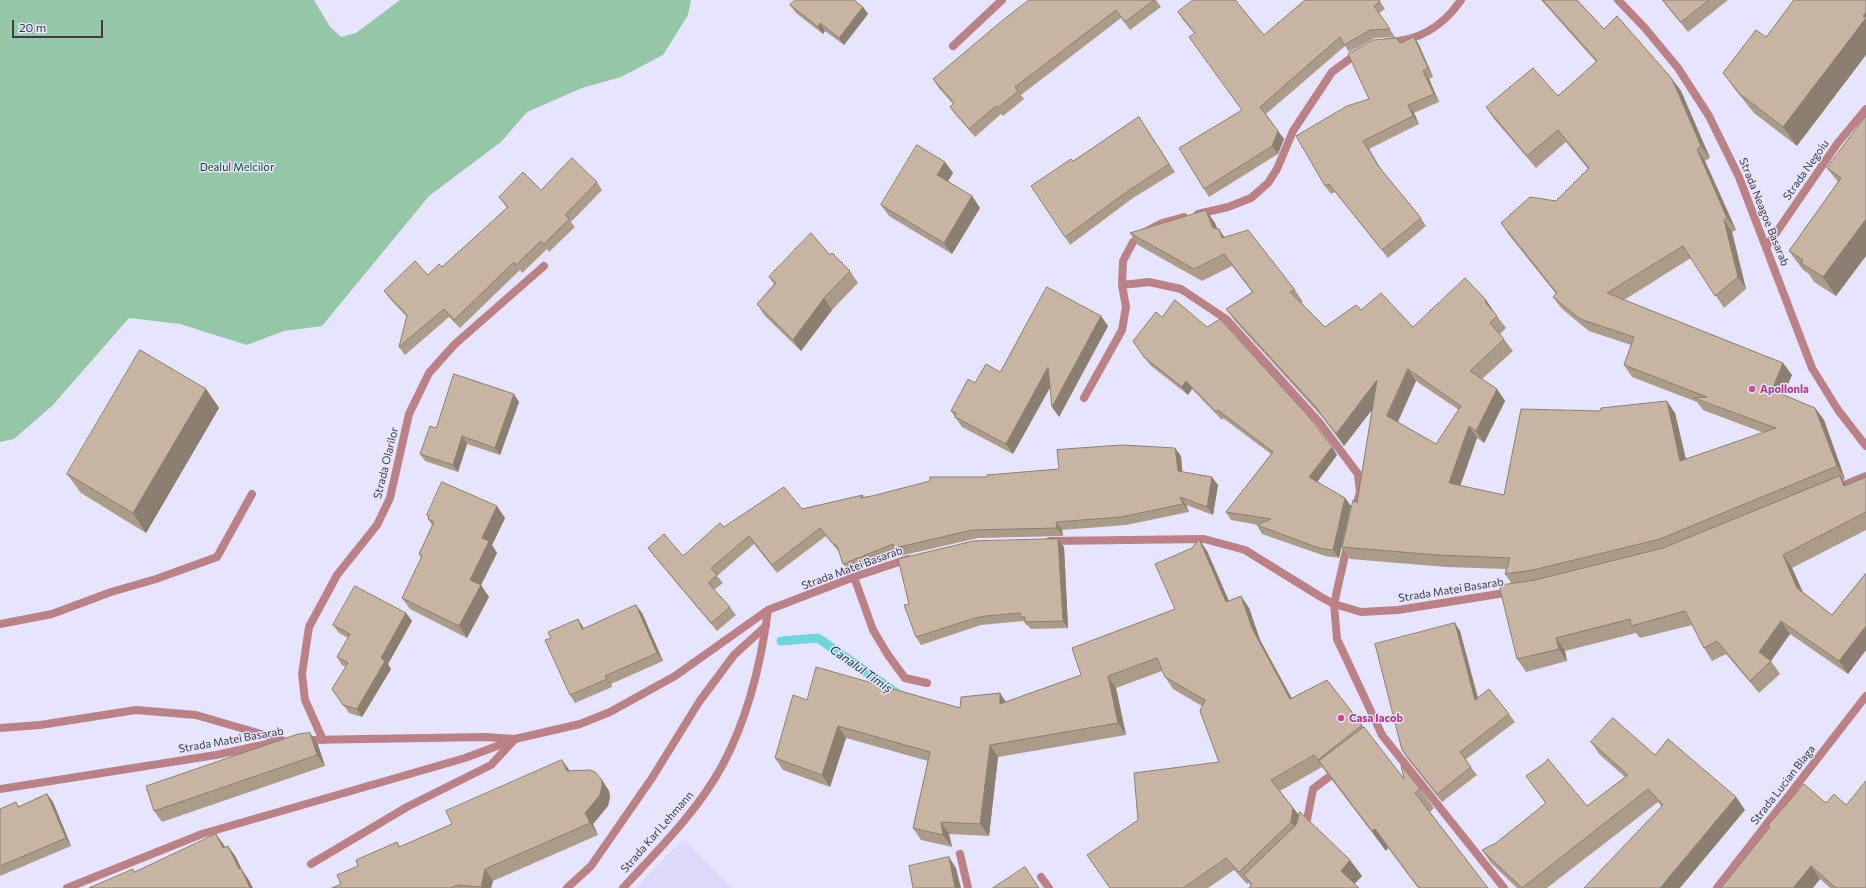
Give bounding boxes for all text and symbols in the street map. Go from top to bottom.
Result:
scale bar [14,12,105,38]
text: 20 m [19,20,46,34]
street label: Strada Negoiu [1780,137,1832,203]
street label: Strada Neagoe Basarab [1736,156,1792,268]
park label: Dealul Melcilor [200,160,274,174]
place label: Apollonla [1760,382,1809,396]
marker: Apollonla [1747,384,1757,394]
street label: Strada Olarilor [371,426,401,500]
street label: Strada Matei Basarab [800,544,904,592]
street label: Strada Matei Basarab [1397,575,1505,605]
water label: Canalul Timiș [827,642,895,696]
place label: Casa Iacob [1349,711,1403,725]
marker: Casa Iacob [1336,713,1346,723]
street label: Strada Matei Basarab [177,724,285,756]
street label: Strada Lucian Blaga [1748,743,1818,827]
street label: Strada Karl Lehmann [618,788,696,876]

